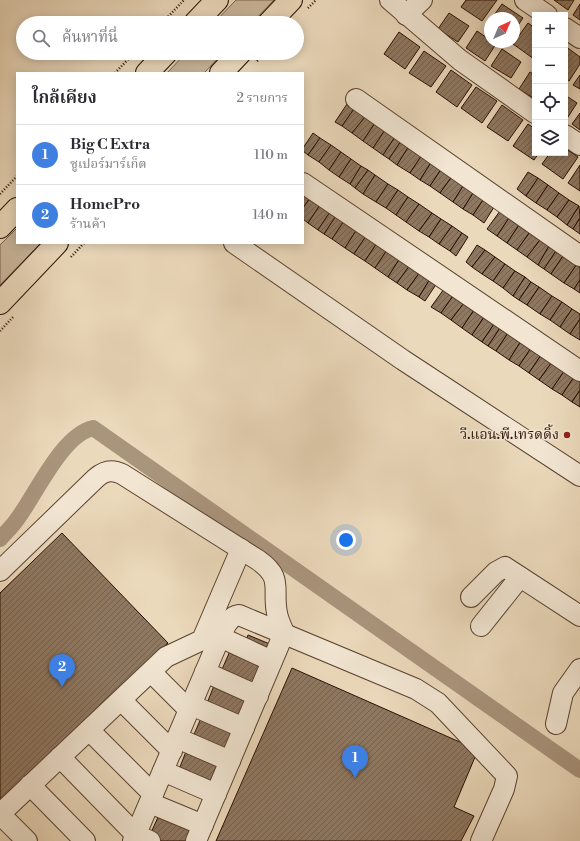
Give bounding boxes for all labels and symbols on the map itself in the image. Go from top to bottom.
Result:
north arrow [484,12,520,48]
place label: วี.แอน.พี.เทรดดิ้ง [460,424,559,444]
marker: วี.แอน.พี.เทรดดิ้ง [562,430,572,440]
your location [336,530,356,550]
pin: 2 [49,654,75,687]
pin: 1 [342,745,368,778]

